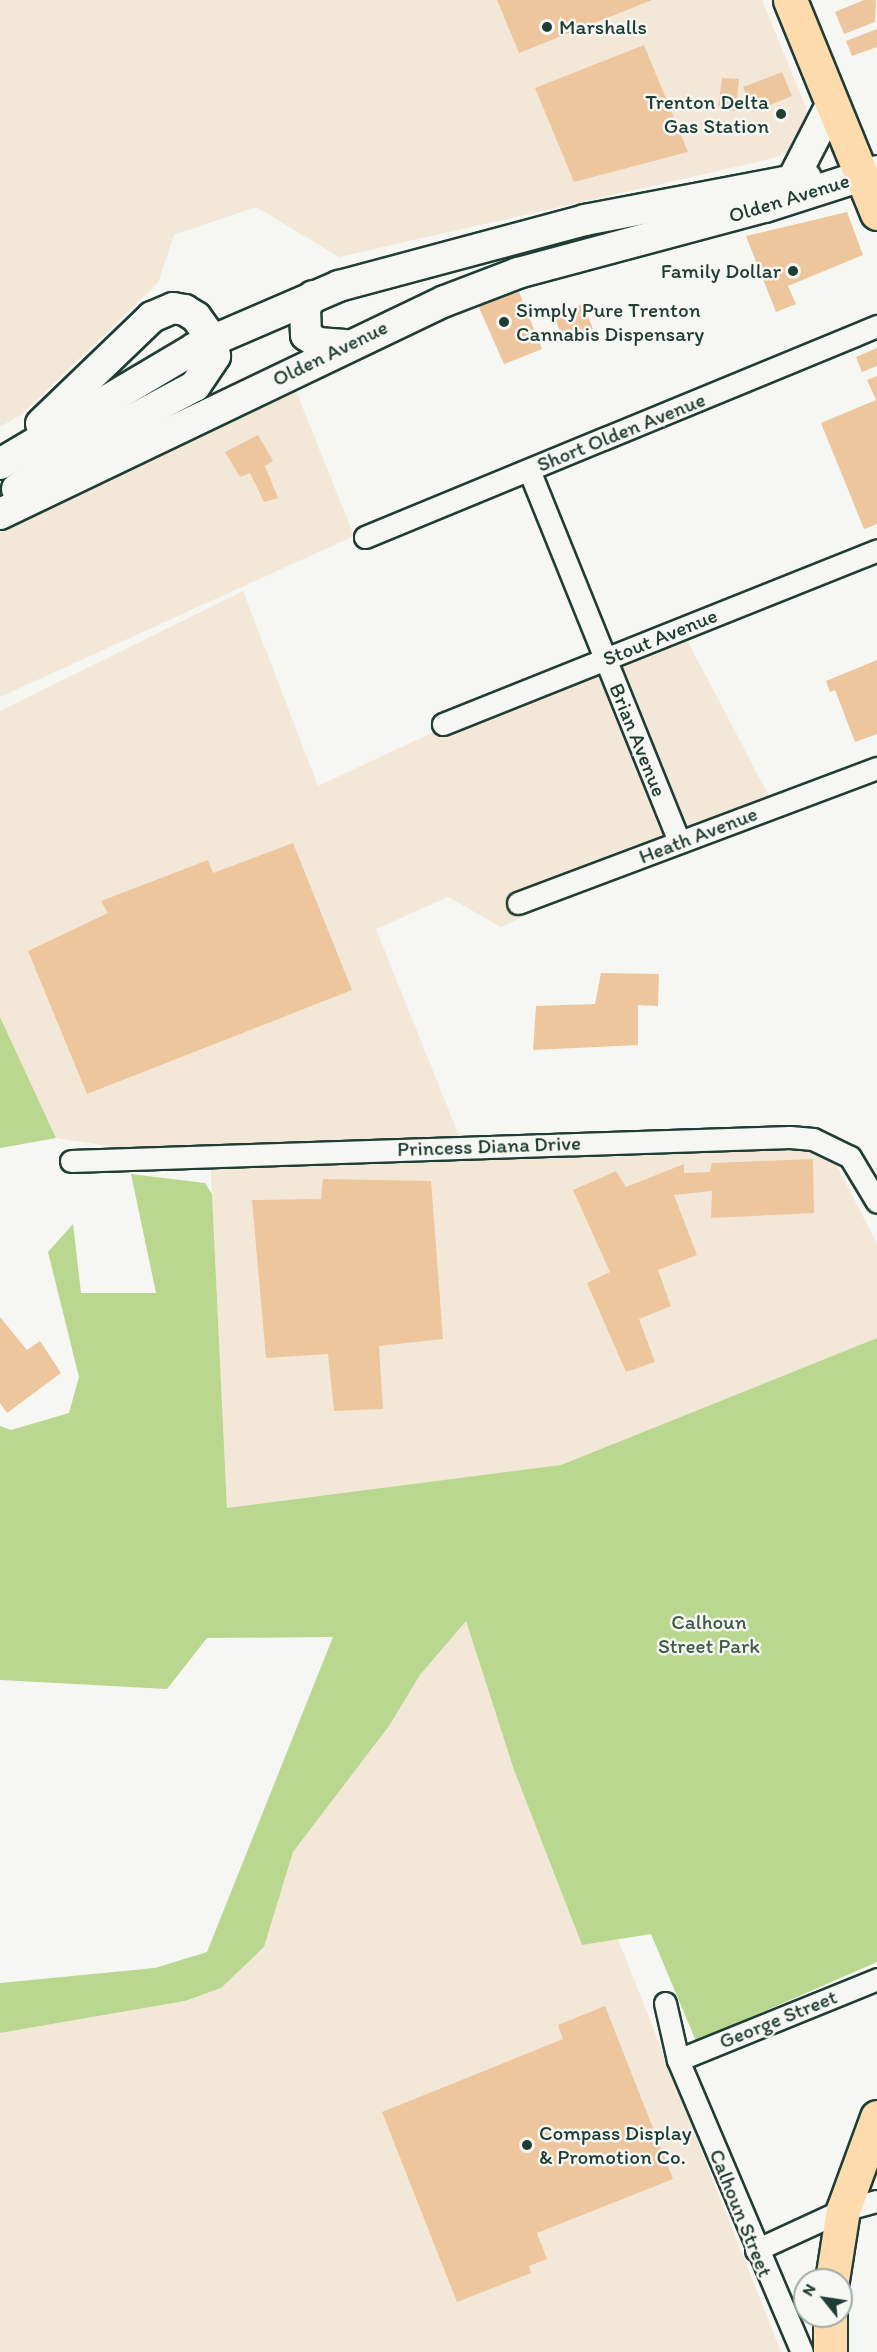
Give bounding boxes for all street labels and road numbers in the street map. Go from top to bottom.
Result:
street label: Olden Avenue [726,168,852,228]
street label: Olden Avenue [268,314,392,392]
street label: Short Olden Avenue [533,387,709,477]
street label: Stout Avenue [600,603,720,671]
street label: Brian Avenue [604,680,672,800]
street label: Heath Avenue [636,801,760,869]
street label: Princess Diana Drive [396,1130,582,1162]
street label: George Street [716,1984,840,2054]
street label: Calhoun Street [704,2145,778,2281]

